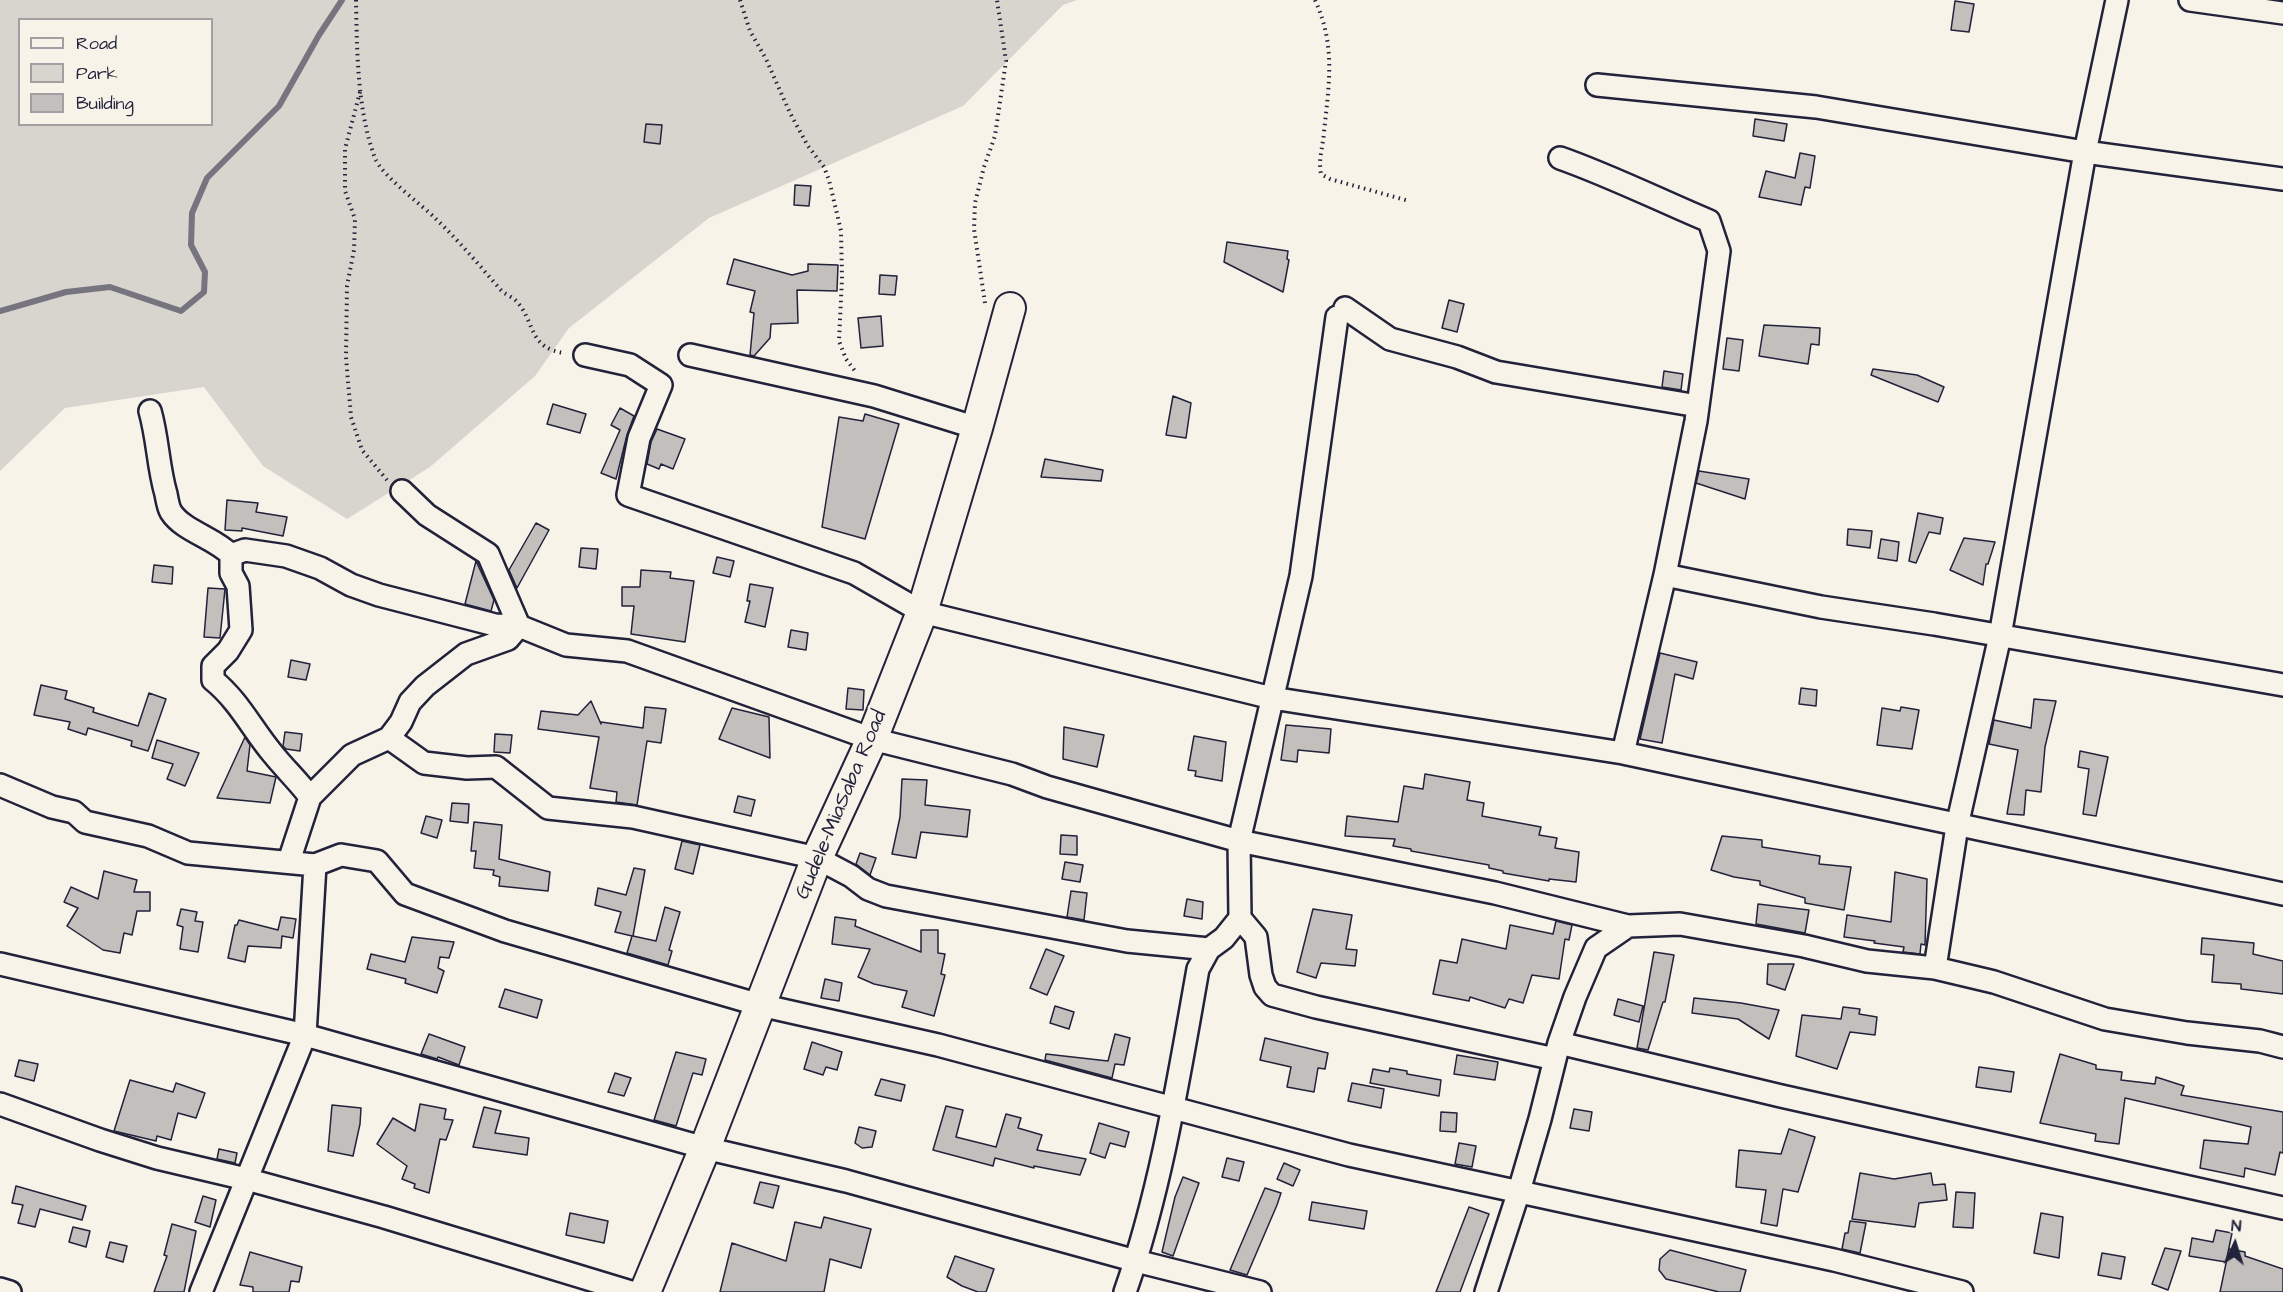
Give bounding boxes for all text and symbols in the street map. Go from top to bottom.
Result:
legend [18,18,213,126]
text: Road [76,31,117,56]
text: Park [76,61,118,86]
text: Building [76,91,134,116]
street label: Gudele-MiaSaba Road [791,707,893,903]
north arrow [2205,1214,2265,1274]
text: N [2230,1215,2242,1237]

